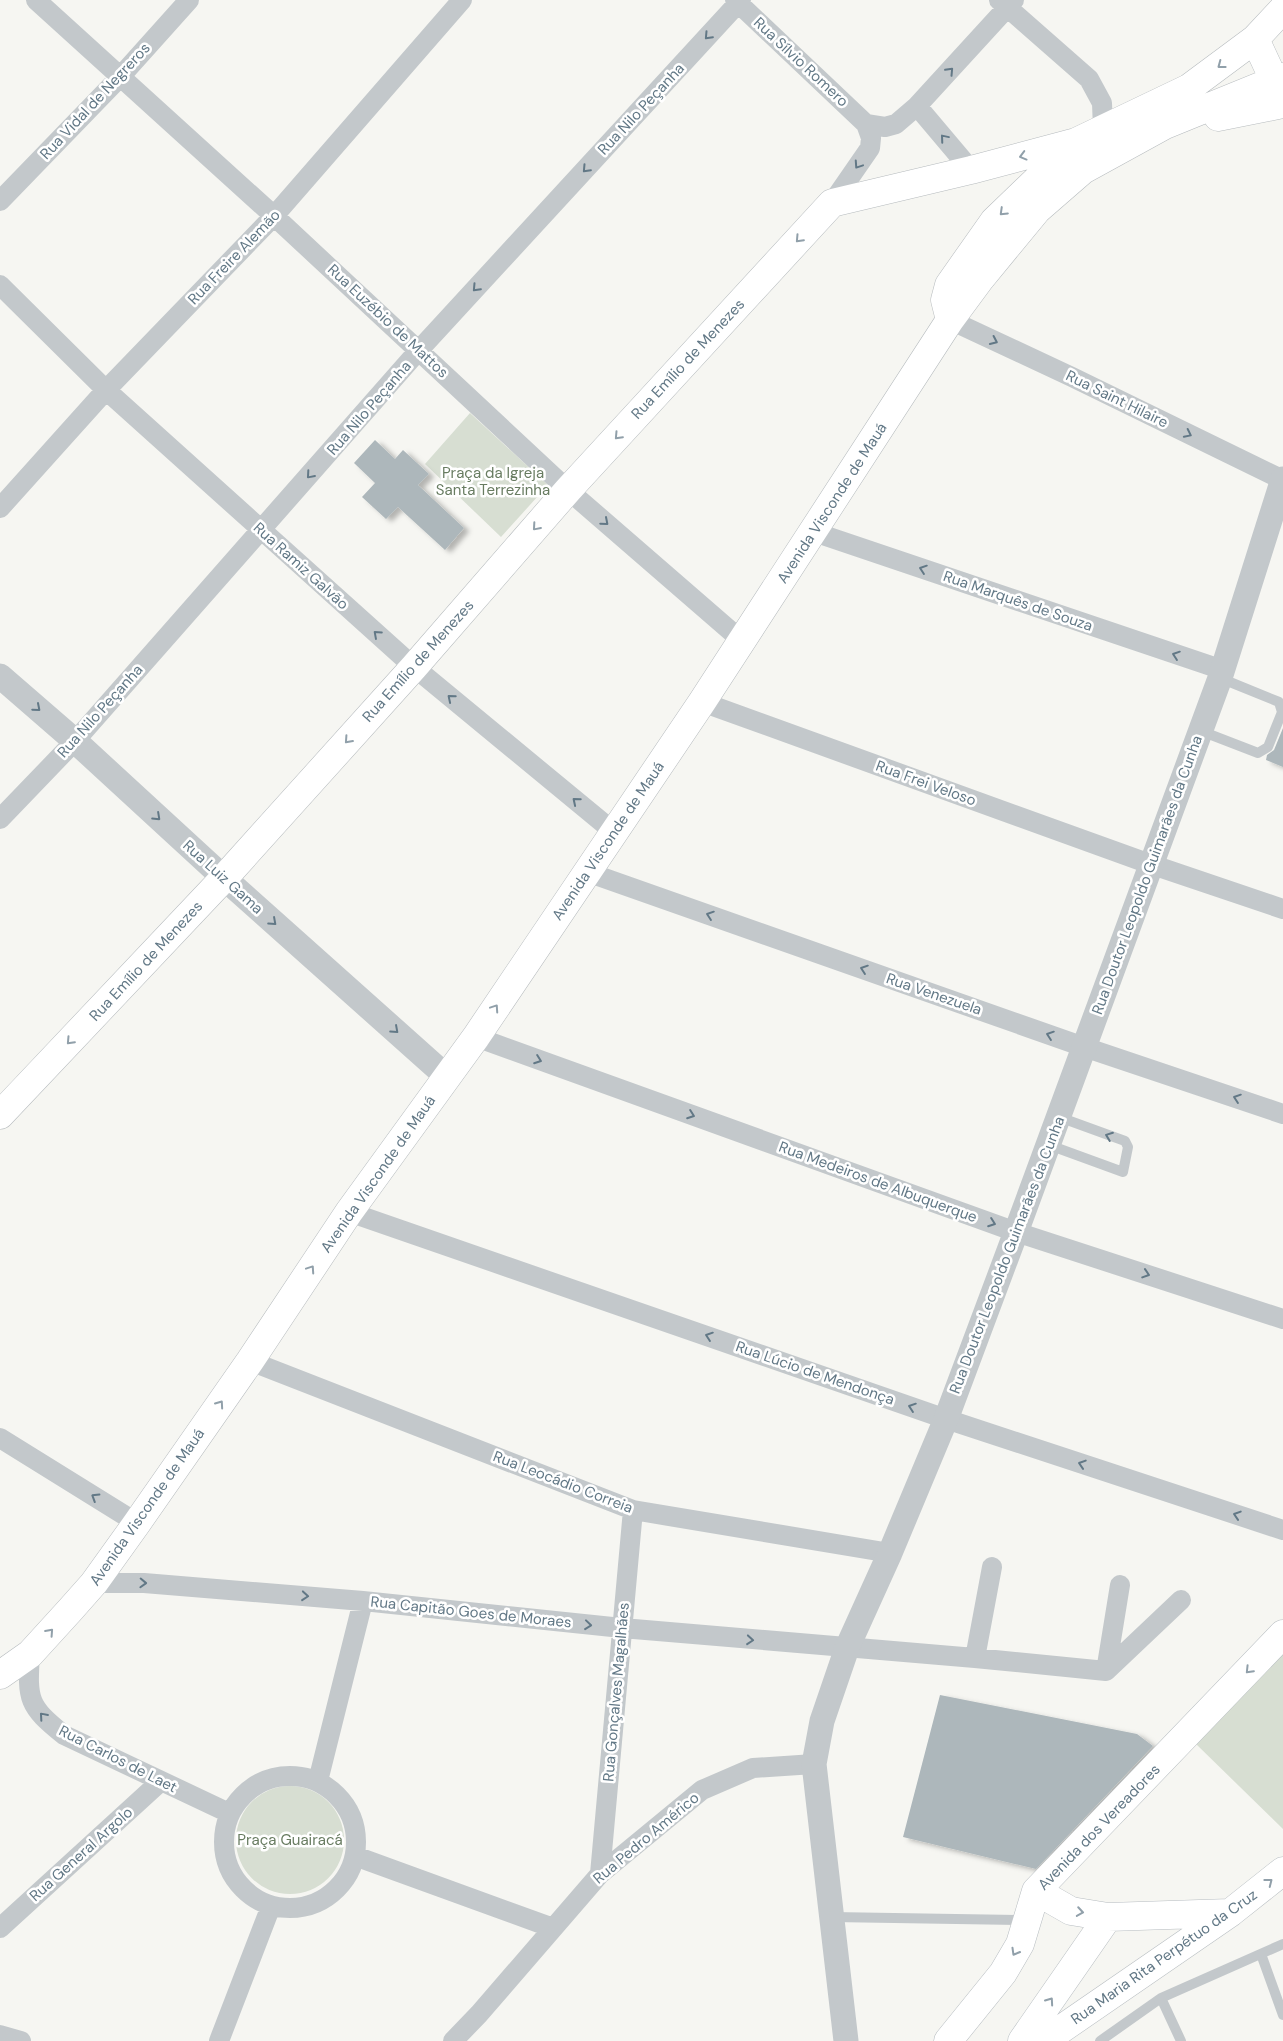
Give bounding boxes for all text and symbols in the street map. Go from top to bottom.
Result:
street label: Rua Sílvio Romero [749,13,853,111]
one-way arrow [705,30,714,39]
street label: Rua Vidal de Negreros [36,38,154,164]
street label: Rua Nilo Peçanha [593,59,689,159]
one-way arrow [1218,59,1227,67]
one-way arrow [944,67,953,76]
one-way arrow [940,135,949,144]
one-way arrow [1019,150,1028,161]
one-way arrow [855,160,864,169]
one-way arrow [583,163,592,172]
street label: Rua Freire Alemão [183,205,285,309]
one-way arrow [1000,207,1009,216]
one-way arrow [796,233,805,242]
street label: Rua Euzébio de Mattos [323,260,453,382]
one-way arrow [473,283,482,292]
street label: Rua Emílio de Menezes [627,294,749,424]
one-way arrow [989,335,998,345]
street label: Rua Nilo Peçanha [322,357,416,459]
street label: Rua Saint Hilaire [1063,366,1171,432]
street label: Avenida Visconde de Mauá [773,419,891,587]
one-way arrow [1183,428,1192,438]
one-way arrow [615,430,624,439]
park label: Praça da Igreja Santa Terrezinha [436,463,550,500]
one-way arrow [307,469,316,478]
one-way arrow [600,516,609,525]
street label: Rua Ramiz Galvão [249,518,353,614]
one-way arrow [533,521,542,530]
one-way arrow [919,565,928,575]
street label: Rua Marquês de Souza [941,566,1095,636]
street label: Rua Emílio de Menezes [358,596,478,726]
one-way arrow [374,631,383,640]
one-way arrow [1173,651,1181,661]
street label: Rua Nilo Peçanha [53,660,147,762]
one-way arrow [448,695,457,704]
one-way arrow [31,702,40,711]
street label: Rua Doutor Leopoldo Guimarães da Cunha [1087,733,1207,1017]
one-way arrow [345,735,354,744]
street label: Rua Frei Veloso [873,756,979,810]
street label: Avenida Visconde de Mauá [547,758,669,924]
one-way arrow [573,798,582,807]
one-way arrow [152,811,161,820]
street label: Rua Luiz Gama [179,836,267,918]
street label: Rua Emílio de Menezes [85,896,207,1026]
one-way arrow [707,911,715,921]
one-way arrow [268,916,277,925]
one-way arrow [860,965,868,975]
street label: Rua Venezuela [884,968,984,1020]
one-way arrow [489,1004,499,1013]
one-way arrow [389,1024,398,1033]
one-way arrow [1046,1031,1055,1041]
one-way arrow [67,1035,76,1044]
one-way arrow [533,1054,542,1064]
street label: Avenida Visconde de Mauá [316,1091,440,1257]
one-way arrow [1233,1094,1241,1104]
one-way arrow [686,1109,695,1119]
street label: Rua Doutor Leopoldo Guimarães da Cunha [945,1113,1069,1397]
one-way arrow [1105,1132,1114,1142]
street label: Rua Medeiros de Albuquerque [776,1137,980,1227]
one-way arrow [987,1217,996,1227]
one-way arrow [304,1266,314,1275]
one-way arrow [1142,1269,1150,1279]
one-way arrow [705,1332,713,1342]
street label: Rua Lúcio de Mendonça [733,1336,897,1410]
one-way arrow [214,1400,223,1410]
one-way arrow [908,1403,916,1413]
street label: Avenida Visconde de Mauá [85,1424,209,1590]
street label: Rua Leocádio Correia [490,1446,636,1518]
one-way arrow [1079,1460,1087,1470]
one-way arrow [92,1494,101,1504]
one-way arrow [1233,1510,1241,1520]
one-way arrow [139,1578,147,1589]
one-way arrow [301,1590,309,1601]
street label: Rua Capitão Goes de Moraes [370,1591,572,1633]
street label: Rua Gonçalves Magalhães [598,1602,634,1782]
one-way arrow [585,1619,593,1630]
one-way arrow [44,1629,53,1638]
one-way arrow [746,1634,754,1645]
one-way arrow [1246,1664,1255,1673]
one-way arrow [40,1713,49,1722]
street label: Rua Carlos de Laet [56,1721,181,1797]
street label: Avenida dos Vereadores [1033,1760,1165,1894]
street label: Rua Pedro Américo [589,1788,703,1888]
street label: Rua General Argolo [25,1802,137,1906]
park label: Praça Guairacá [237,1830,343,1850]
one-way arrow [1263,1879,1273,1888]
street label: Rua Maria Rita Perpétuo da Cruz [1067,1885,1261,2029]
one-way arrow [1076,1907,1084,1917]
one-way arrow [1011,1947,1021,1956]
one-way arrow [1044,1997,1053,2007]

